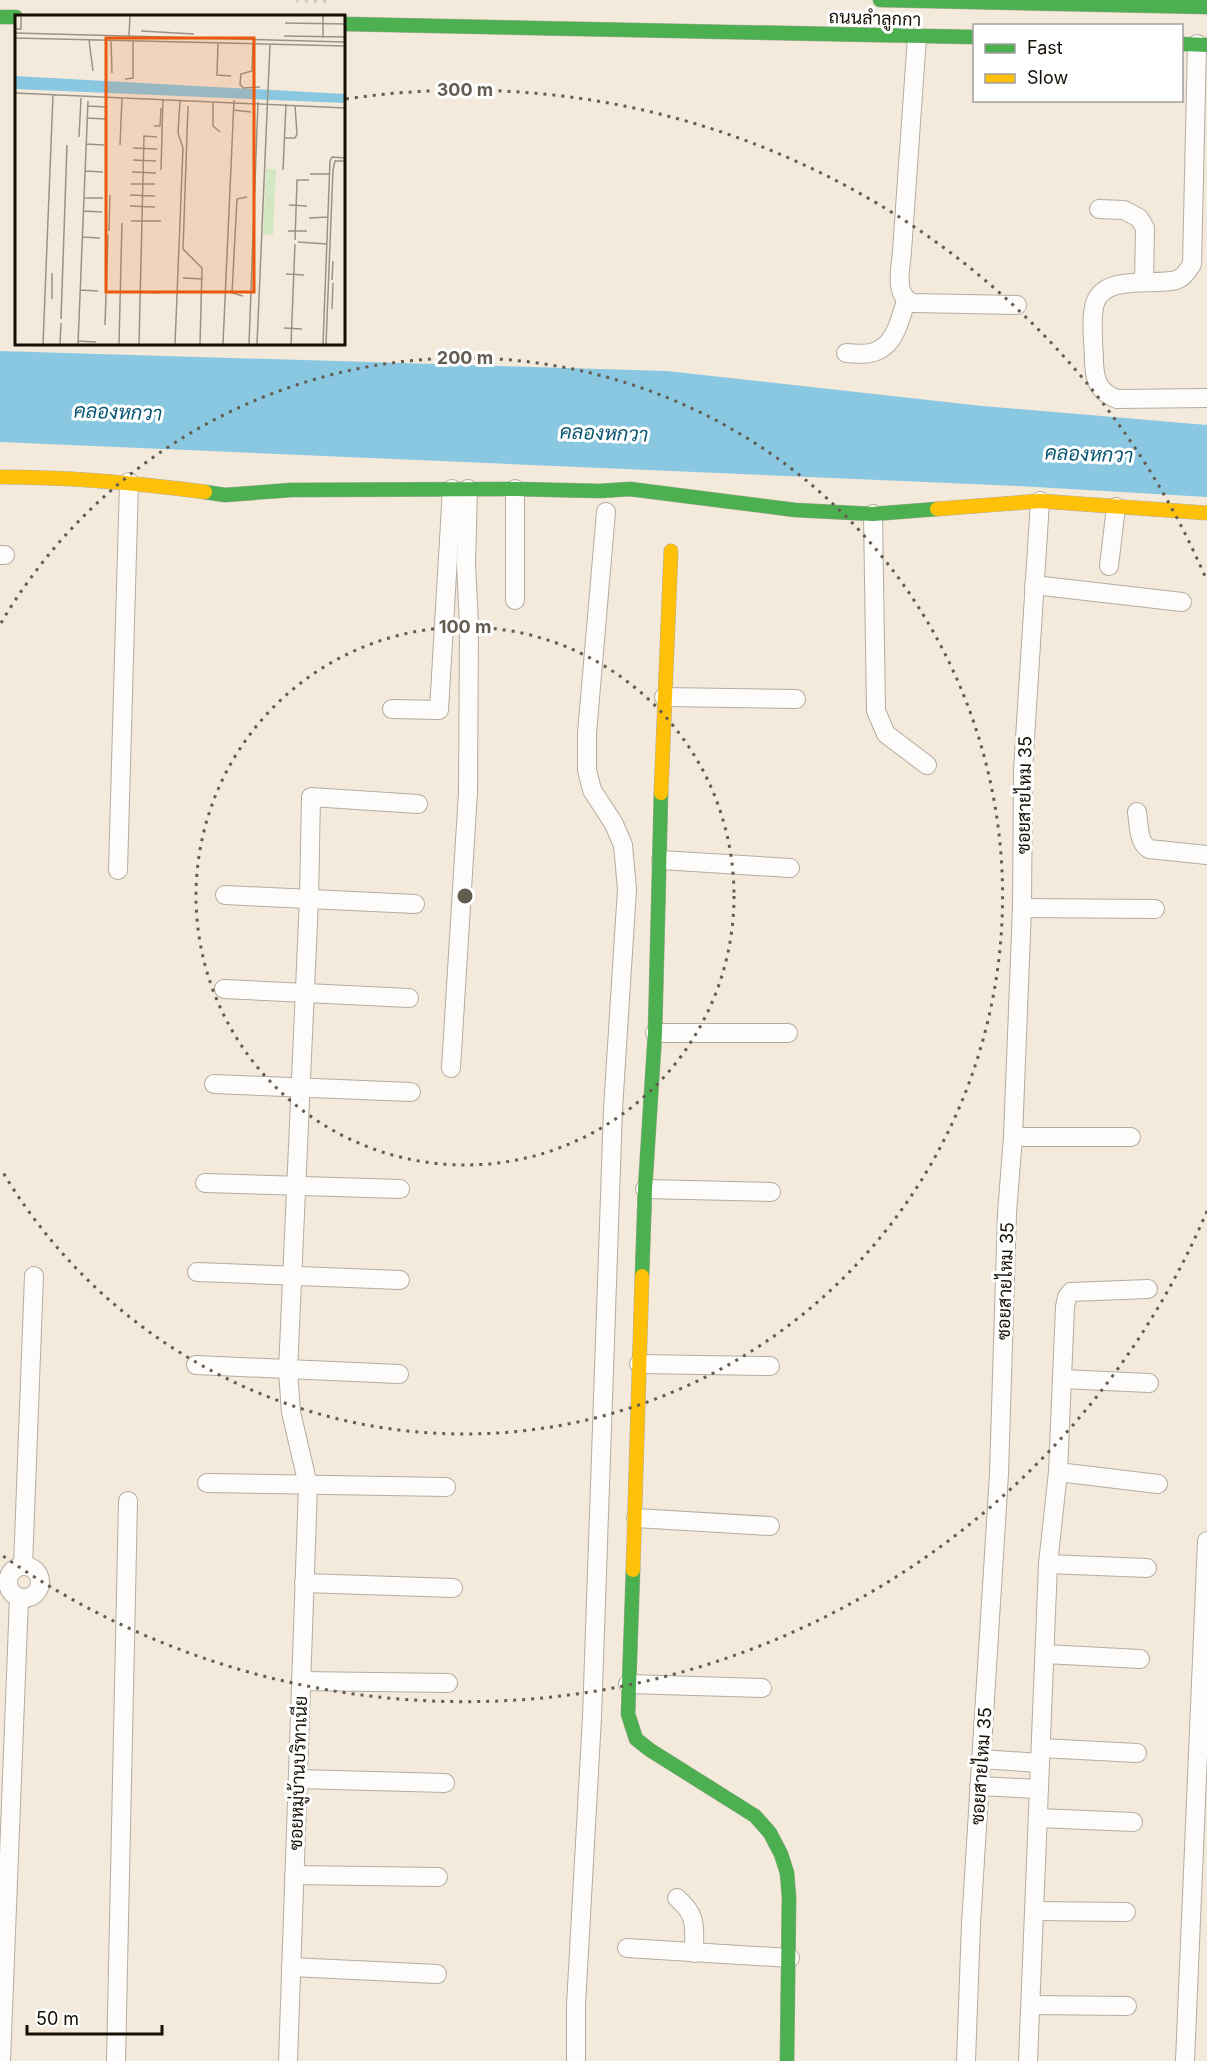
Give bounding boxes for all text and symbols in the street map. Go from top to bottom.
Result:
street label: ถนนลำลูกกา [828,6,922,33]
inset map [15,15,345,345]
legend [973,24,1183,102]
text: Fast [1027,37,1063,58]
text: Slow [1027,67,1068,88]
text: 300 m [437,79,493,100]
text: 200 m [437,347,493,368]
water label: คลองหกวา [73,398,163,426]
water label: คลองหกวา [559,419,649,447]
water label: คลองหกวา [1044,440,1134,468]
text: 100 m [439,616,491,637]
street label: ซอยสายไหม 35 [1010,736,1036,854]
centre of rings [455,886,475,906]
street label: ซอยสายไหม 35 [990,1222,1018,1340]
street label: ซอยหมู่บ้านบริทาเนีย [283,1695,314,1851]
street label: ซอยสายไหม 35 [964,1706,996,1826]
scale bar [27,1998,162,2036]
text: 50 m [36,2008,79,2029]

